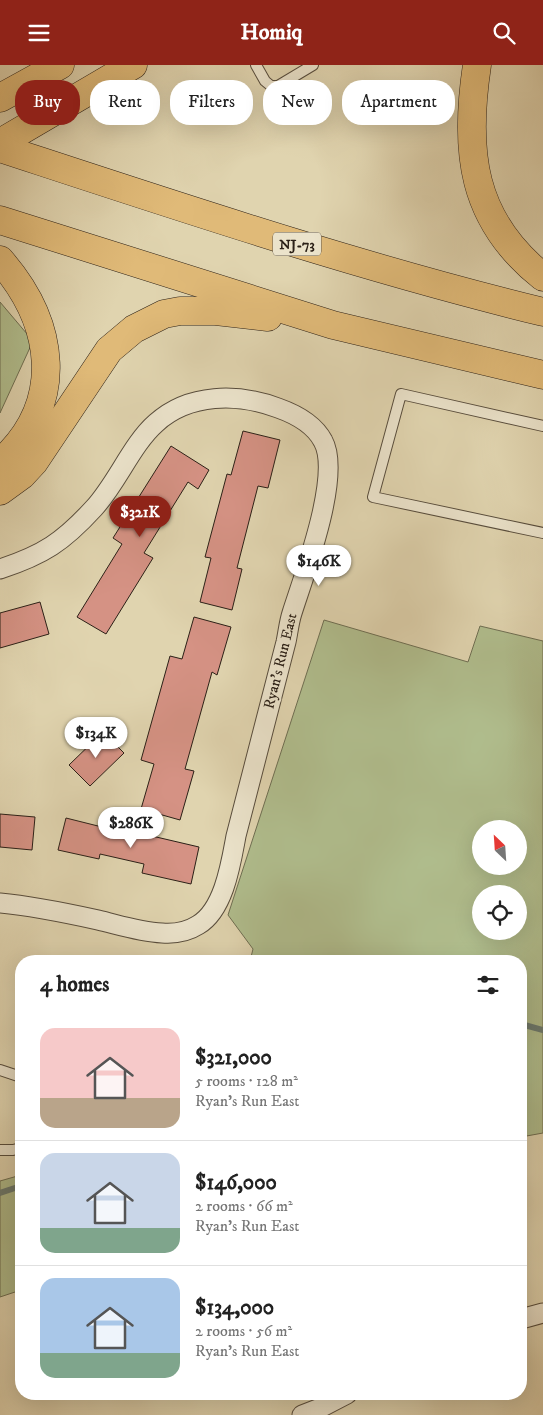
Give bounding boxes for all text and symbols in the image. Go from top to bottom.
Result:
icon: menu [25,19,53,47]
text: Homiq [241,19,302,46]
icon: search [490,19,518,47]
chip: Buy [15,80,80,125]
chip: Rent [90,80,160,125]
chip: Filters [170,80,253,125]
chip: New [263,80,332,125]
chip: Apartment [342,80,455,125]
road number: NJ-73 [273,233,321,255]
pin: $321K [105,495,175,538]
text: $321K [120,502,160,522]
pin: $146K [284,545,354,587]
text: $146K [297,551,341,571]
street label: Ryan's Run East [259,611,302,711]
pin: $134K [61,717,131,759]
text: $134K [75,723,117,743]
pin: $286K [96,807,166,849]
text: $286K [109,813,153,833]
north arrow [472,820,528,875]
map controls [472,820,527,940]
button: locate [472,885,527,940]
icon: filters [474,971,502,999]
text: 4 homes [40,972,109,998]
text: $321,000 [195,1045,272,1071]
icon: home [80,1048,140,1108]
text: 5 rooms · 128 m² [195,1071,298,1091]
text: Ryan's Run East [195,1091,299,1111]
text: $146,000 [195,1170,277,1196]
icon: home [80,1173,140,1233]
text: 2 rooms · 66 m² [195,1196,293,1216]
text: Ryan's Run East [195,1216,299,1236]
text: $134,000 [195,1295,274,1321]
icon: home [80,1298,140,1358]
text: 2 rooms · 56 m² [195,1321,292,1341]
text: Ryan's Run East [195,1341,299,1361]

